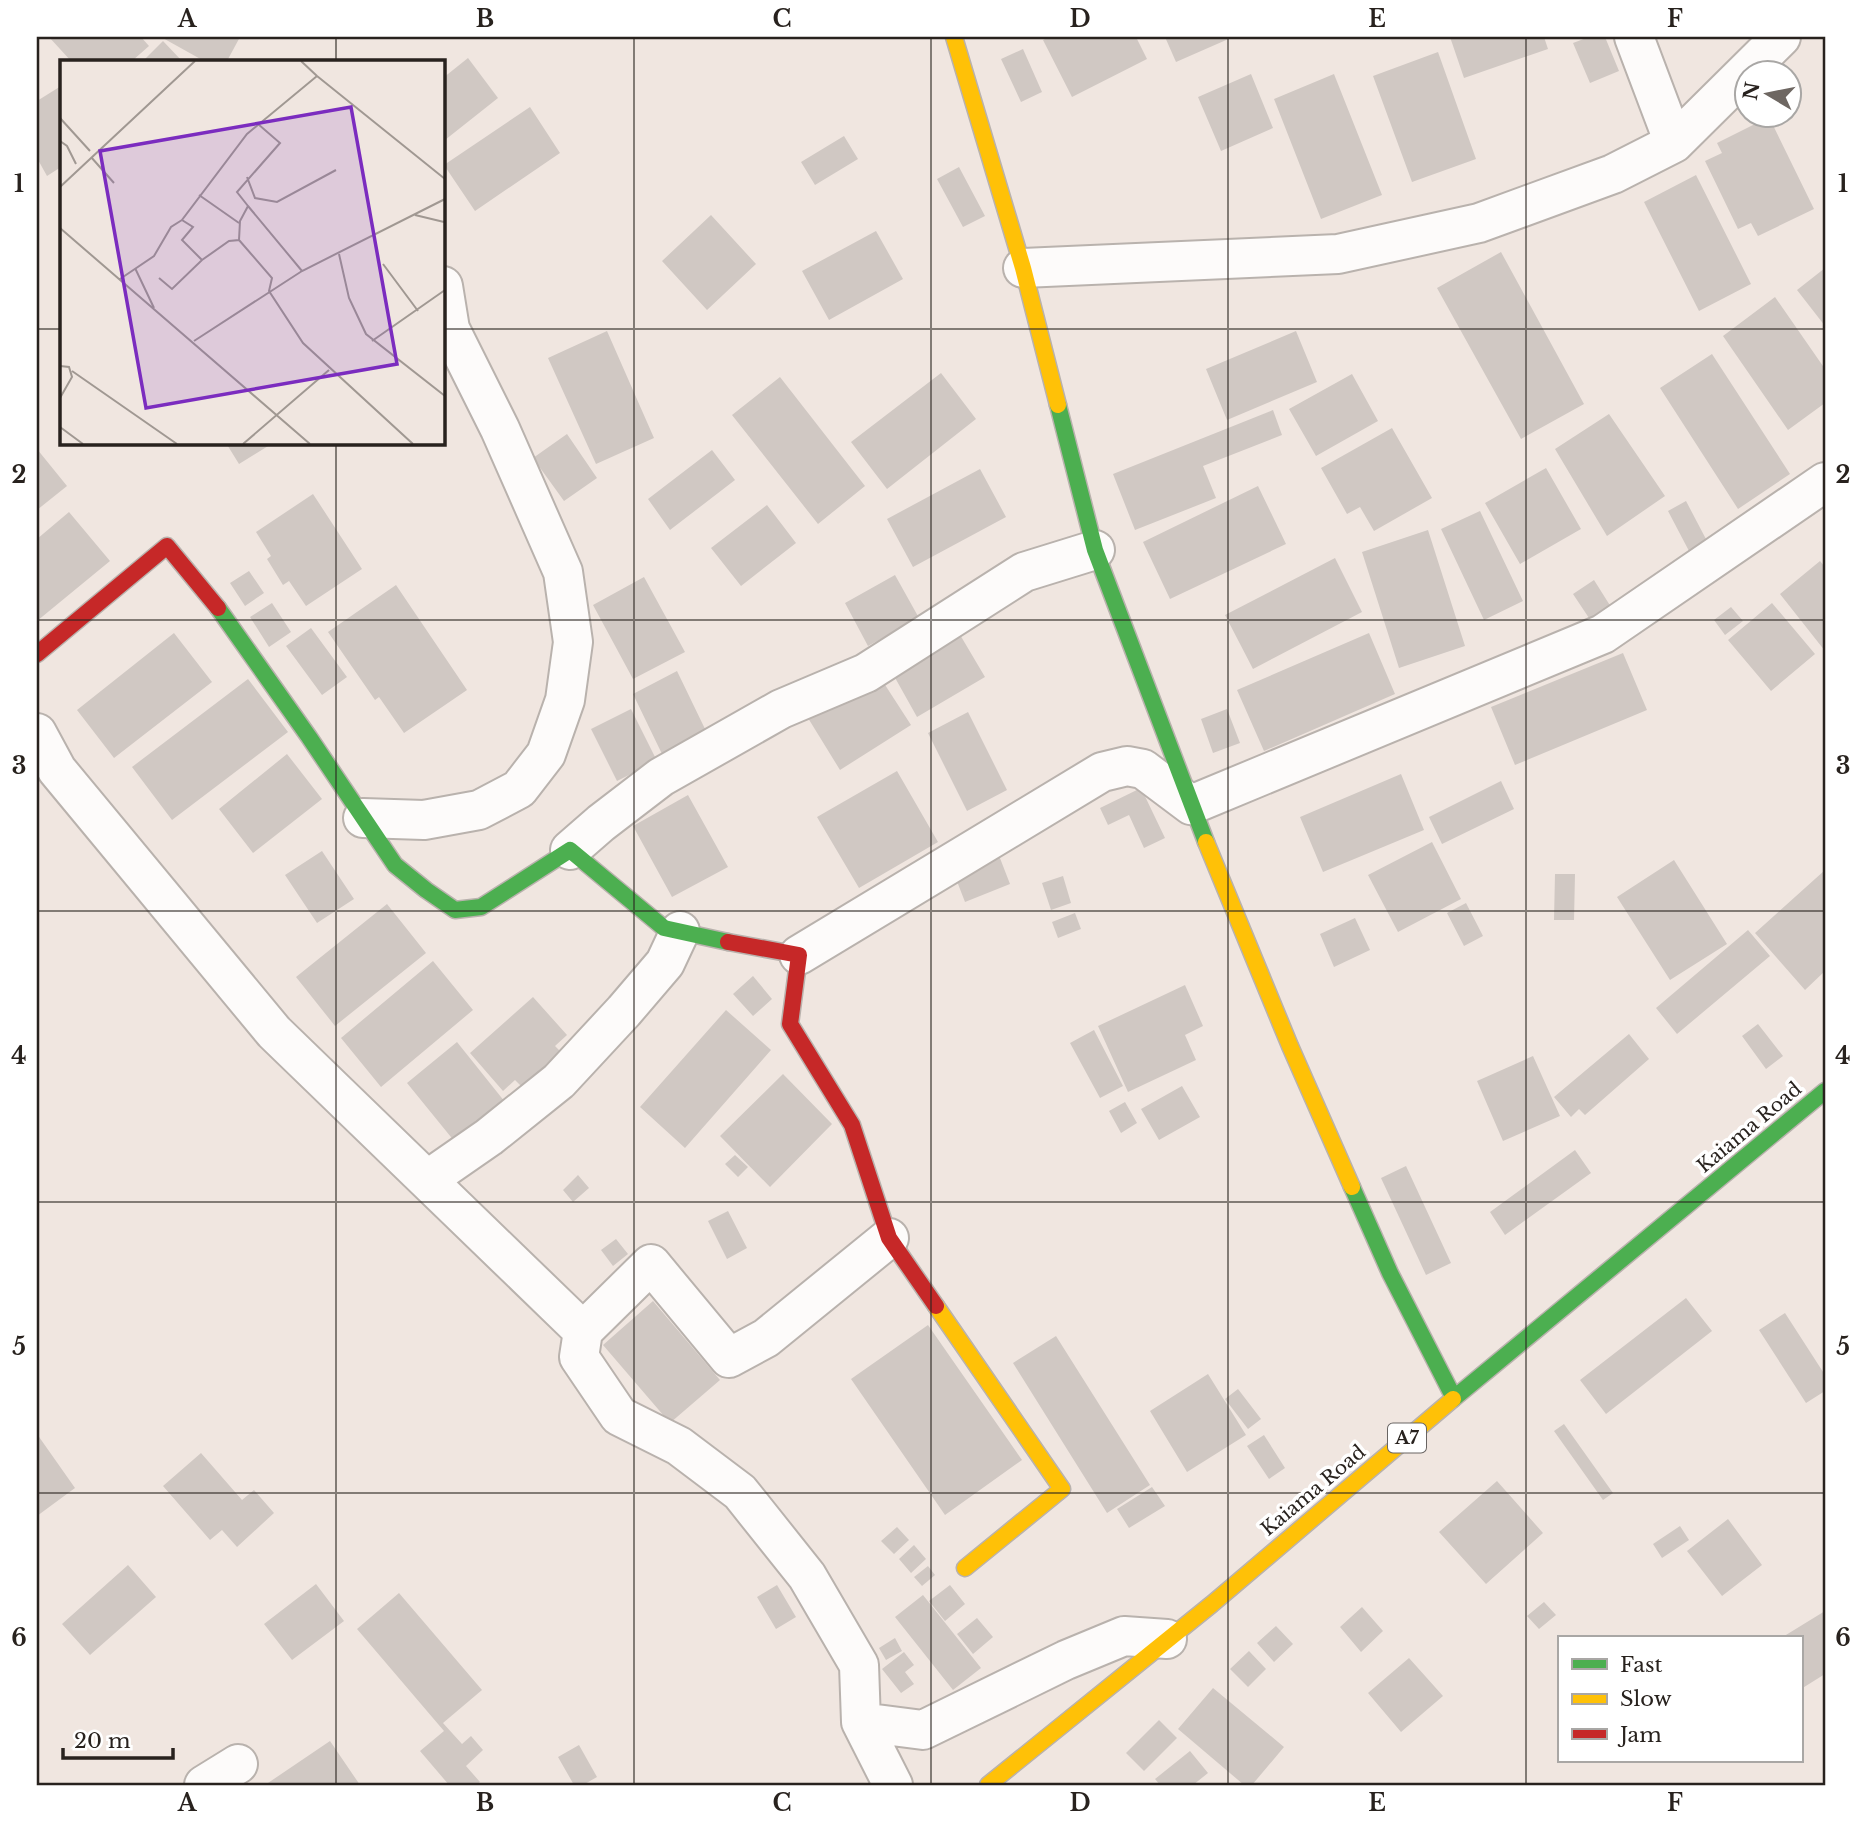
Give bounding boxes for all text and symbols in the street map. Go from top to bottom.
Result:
text: A [177,5,198,33]
text: B [476,5,494,33]
text: C [773,5,791,33]
text: D [1069,5,1091,33]
text: E [1368,5,1386,33]
text: F [1667,5,1683,33]
inset map [60,60,444,444]
north arrow [1732,60,1802,130]
text: N [1739,80,1765,102]
text: 1 [14,170,24,198]
text: 1 [1838,170,1848,198]
text: 2 [12,461,26,489]
text: 2 [1836,461,1850,489]
text: 3 [12,752,26,780]
text: 3 [1836,752,1850,780]
text: 4 [11,1042,27,1070]
text: 4 [1835,1042,1851,1070]
street label: Kaiama Road [1692,1077,1806,1178]
text: 5 [12,1333,26,1361]
text: 5 [1836,1333,1850,1361]
road number: A7 [1388,1423,1426,1452]
street label: Kaiama Road [1256,1440,1370,1541]
text: 6 [11,1624,27,1652]
text: 6 [1835,1624,1851,1652]
legend [1558,1636,1802,1762]
text: Fast [1620,1652,1662,1678]
text: Slow [1620,1686,1672,1712]
scale bar [63,1717,173,1761]
text: Jam [1617,1722,1662,1748]
text: 20 m [74,1728,131,1754]
text: A [177,1789,198,1817]
text: B [476,1789,494,1817]
text: C [773,1789,791,1817]
text: D [1069,1789,1091,1817]
text: E [1368,1789,1386,1817]
text: F [1667,1789,1683,1817]

